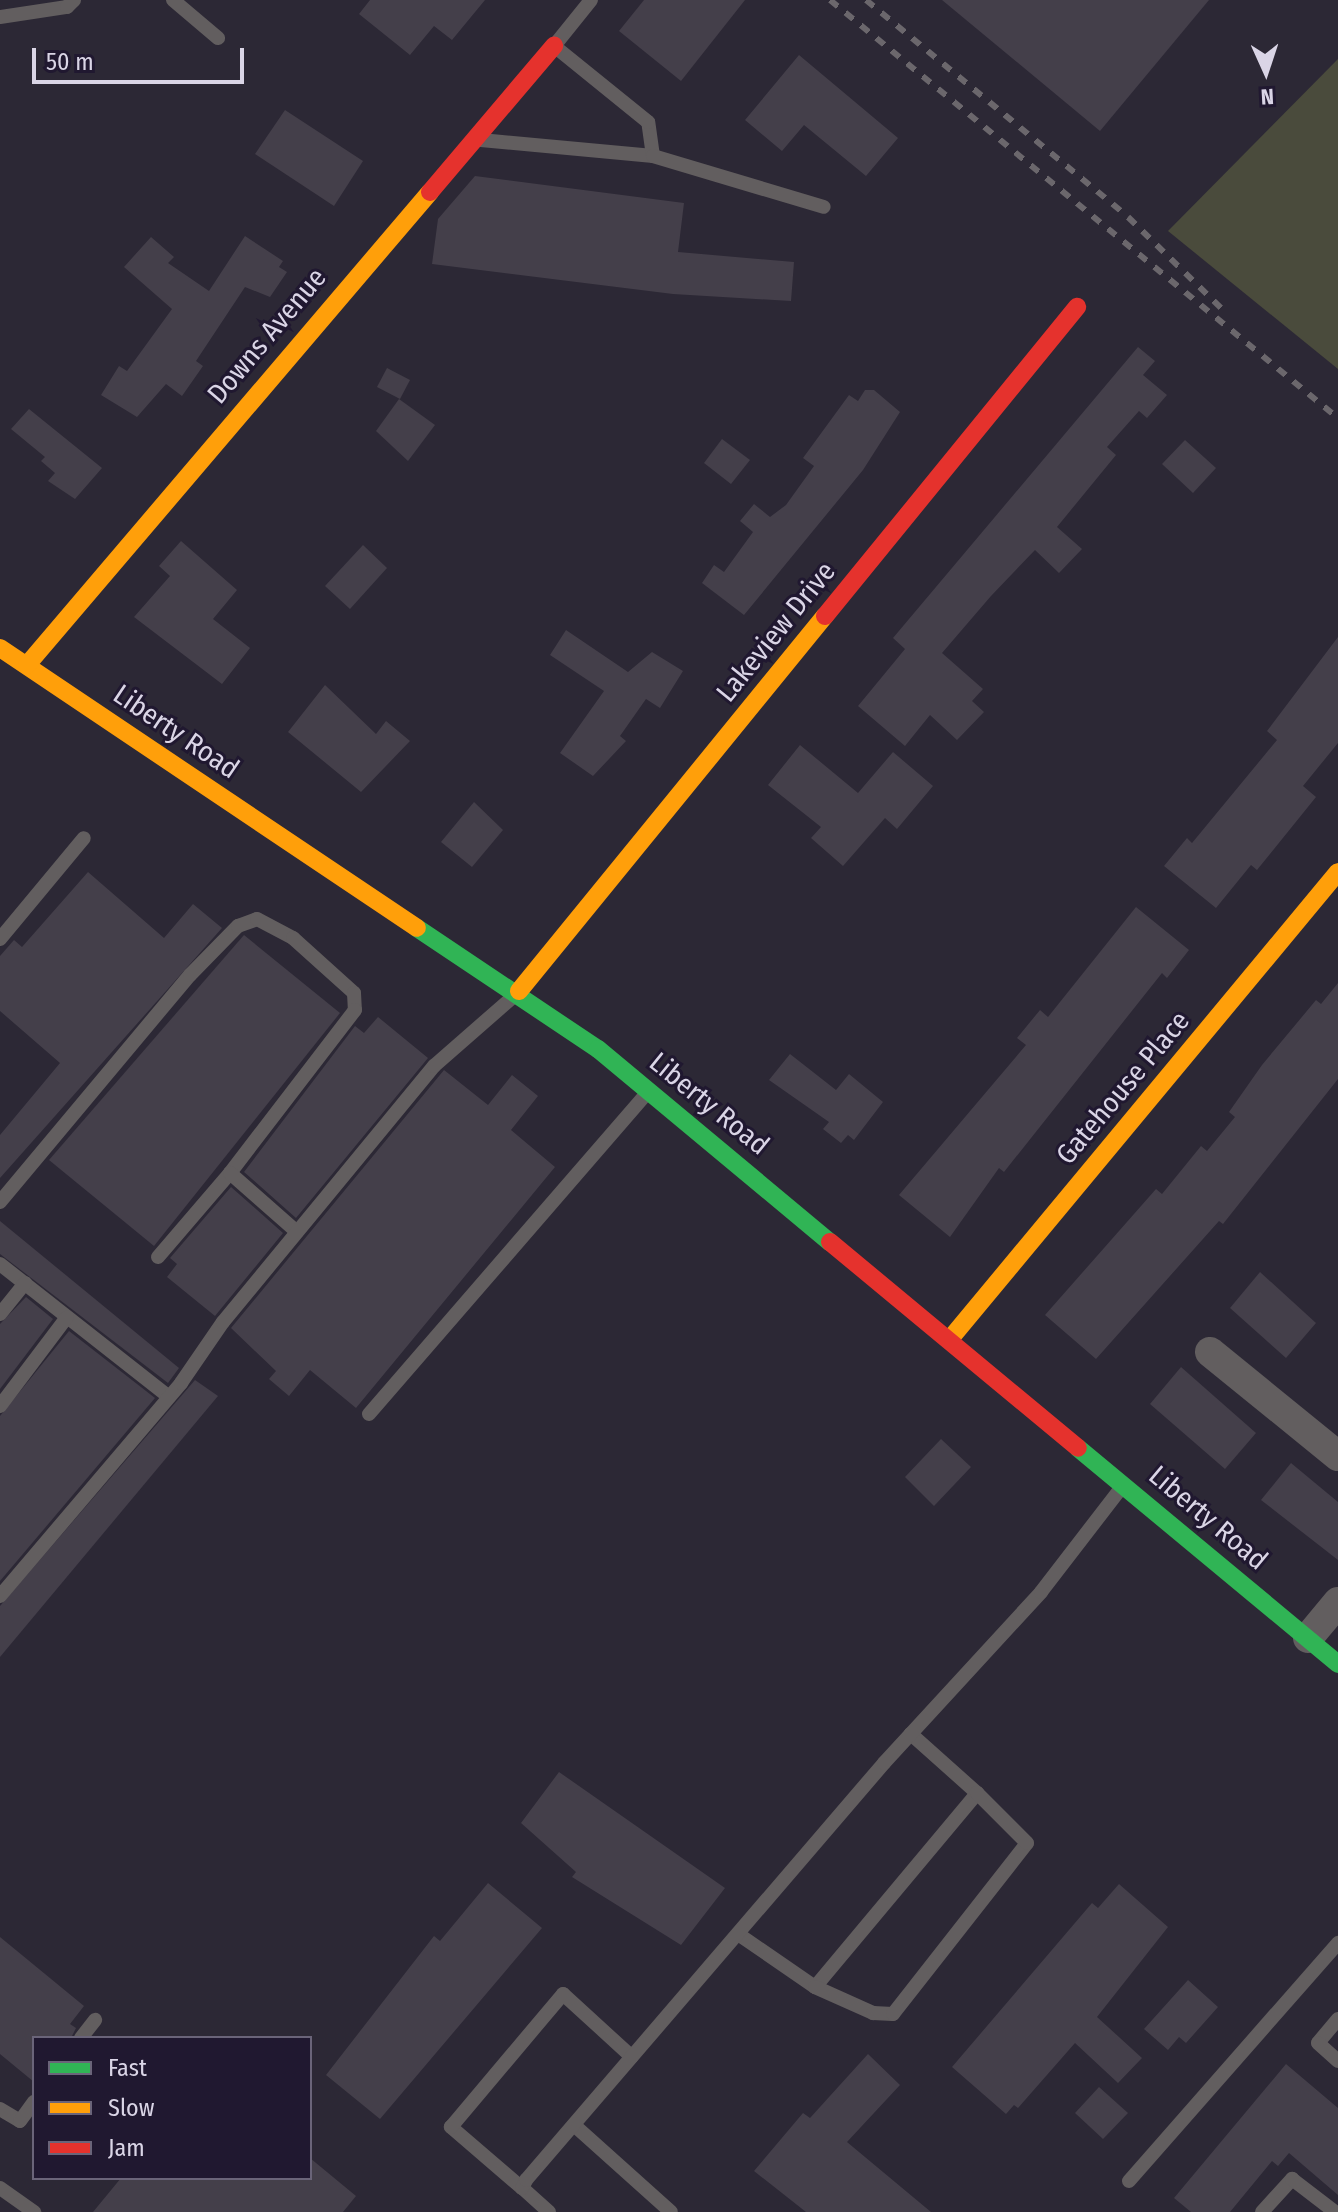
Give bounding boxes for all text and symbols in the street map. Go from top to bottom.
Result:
scale bar [36,32,248,82]
north arrow [1226,32,1306,112]
text: 50 m [46,48,94,76]
text: N [1260,83,1275,110]
street label: Downs Avenue [201,261,333,411]
street label: Lakeview Drive [709,555,843,709]
street label: Liberty Road [107,678,245,786]
street label: Gatehouse Place [1049,1005,1197,1171]
street label: Liberty Road [642,1046,776,1162]
street label: Liberty Road [1142,1459,1274,1577]
legend [32,2036,312,2180]
text: Fast [108,2054,147,2082]
text: Slow [108,2094,154,2122]
text: Jam [108,2134,145,2162]

